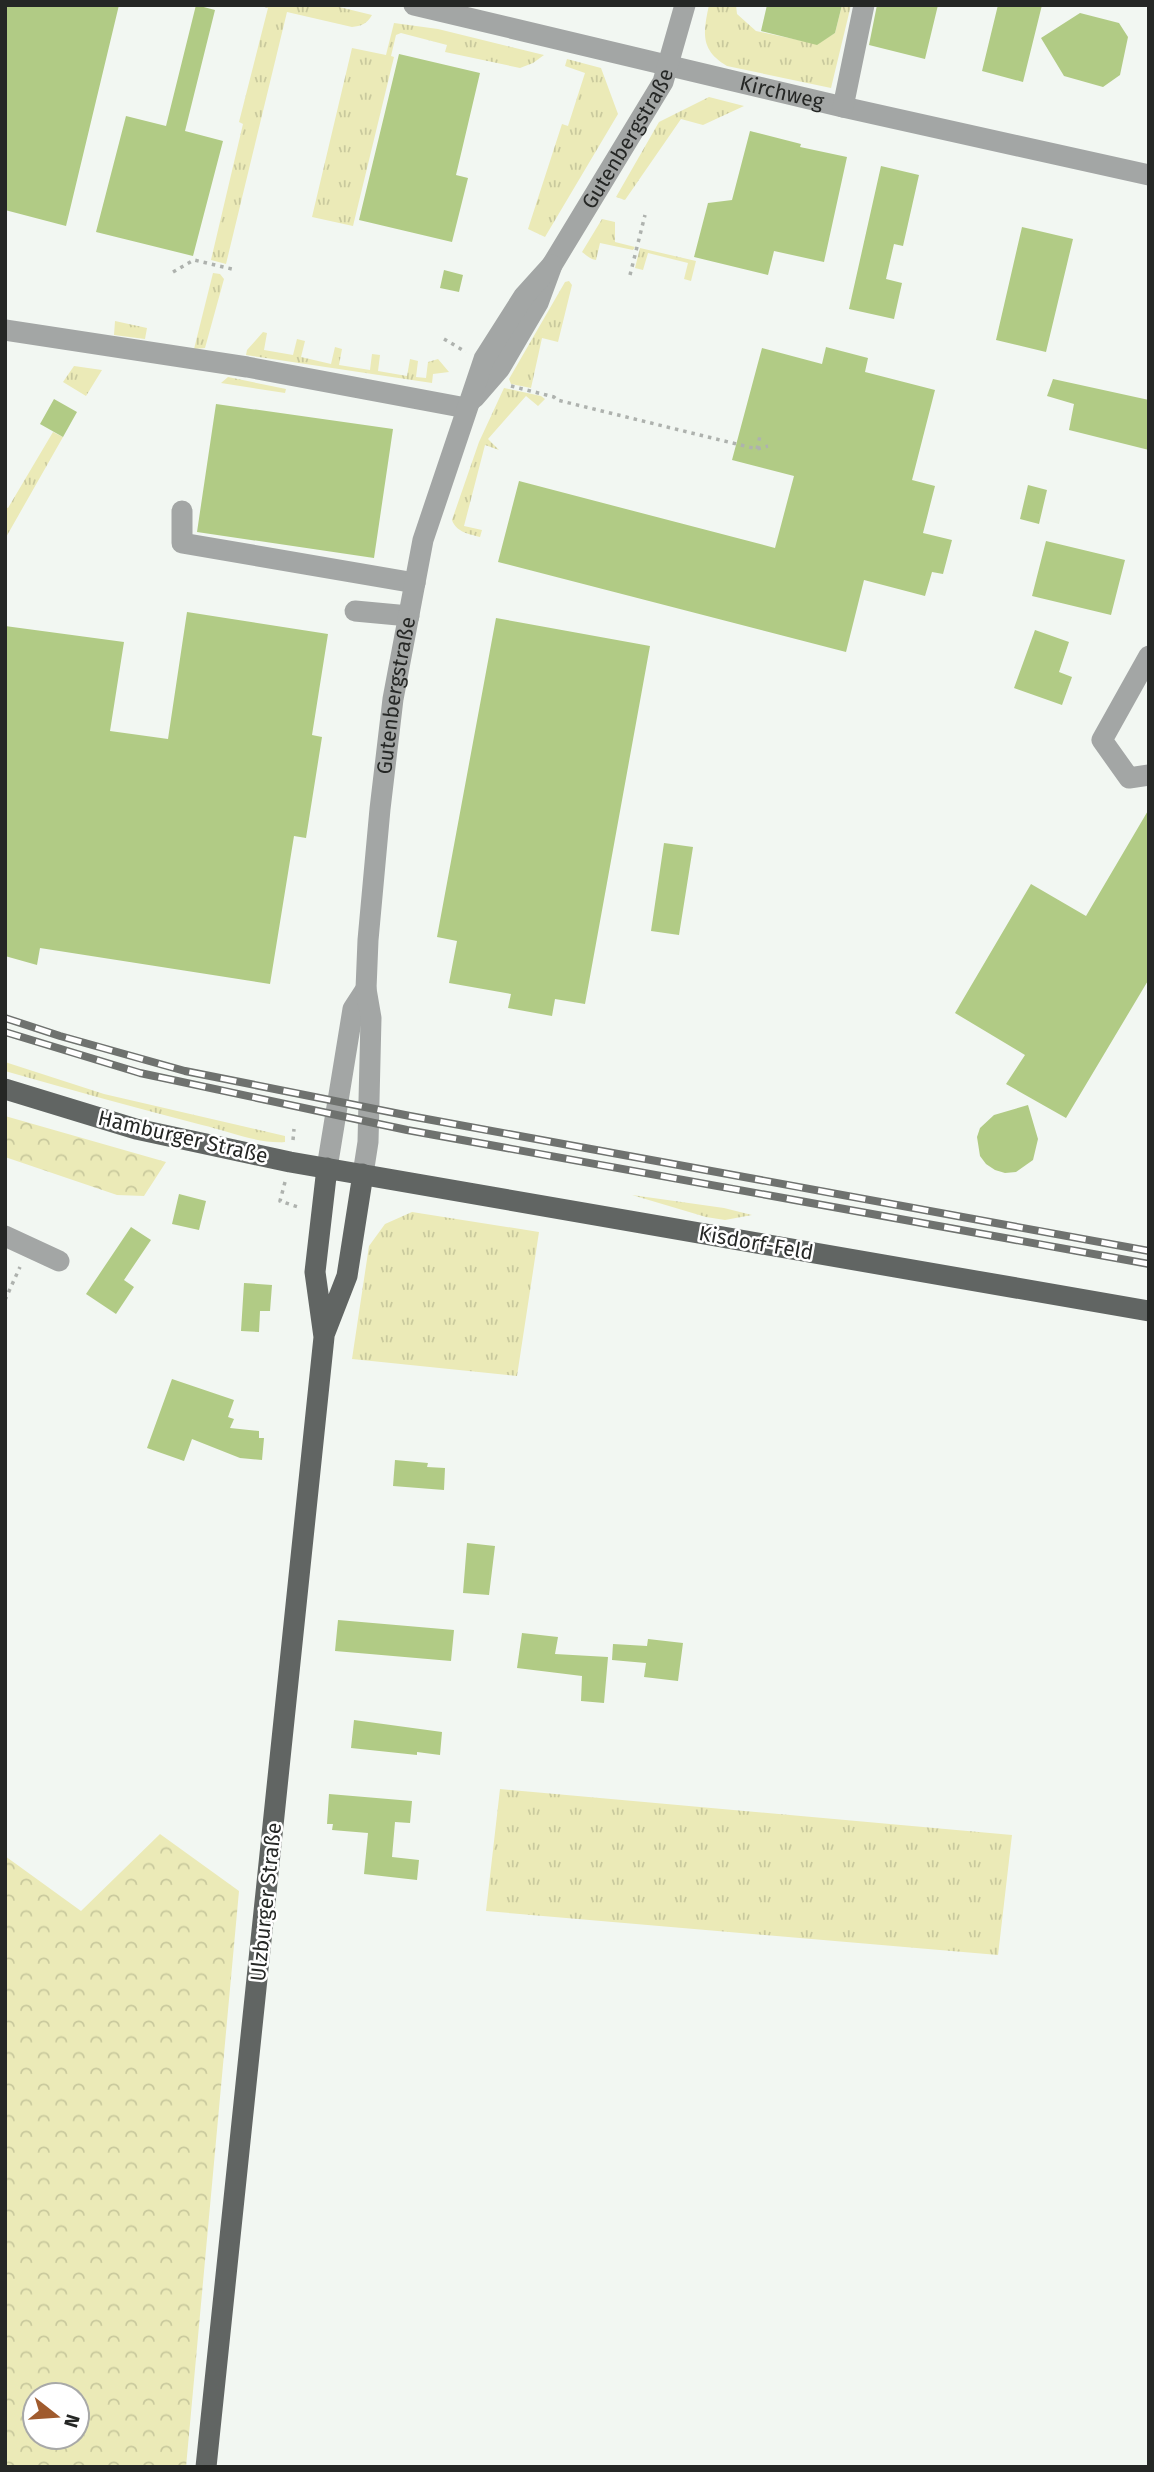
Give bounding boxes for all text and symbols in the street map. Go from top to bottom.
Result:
street label: Gutenbergstraße [576,66,679,214]
street label: Kirchweg [737,70,826,115]
street label: Gutenbergstraße [371,615,421,776]
street label: Hamburger Straße [95,1105,271,1169]
street label: Kisdorf-Feld [697,1220,815,1266]
street label: Ulzburger Straße [245,1821,287,1983]
north arrow [21,2381,91,2451]
text: N [59,2411,85,2430]

